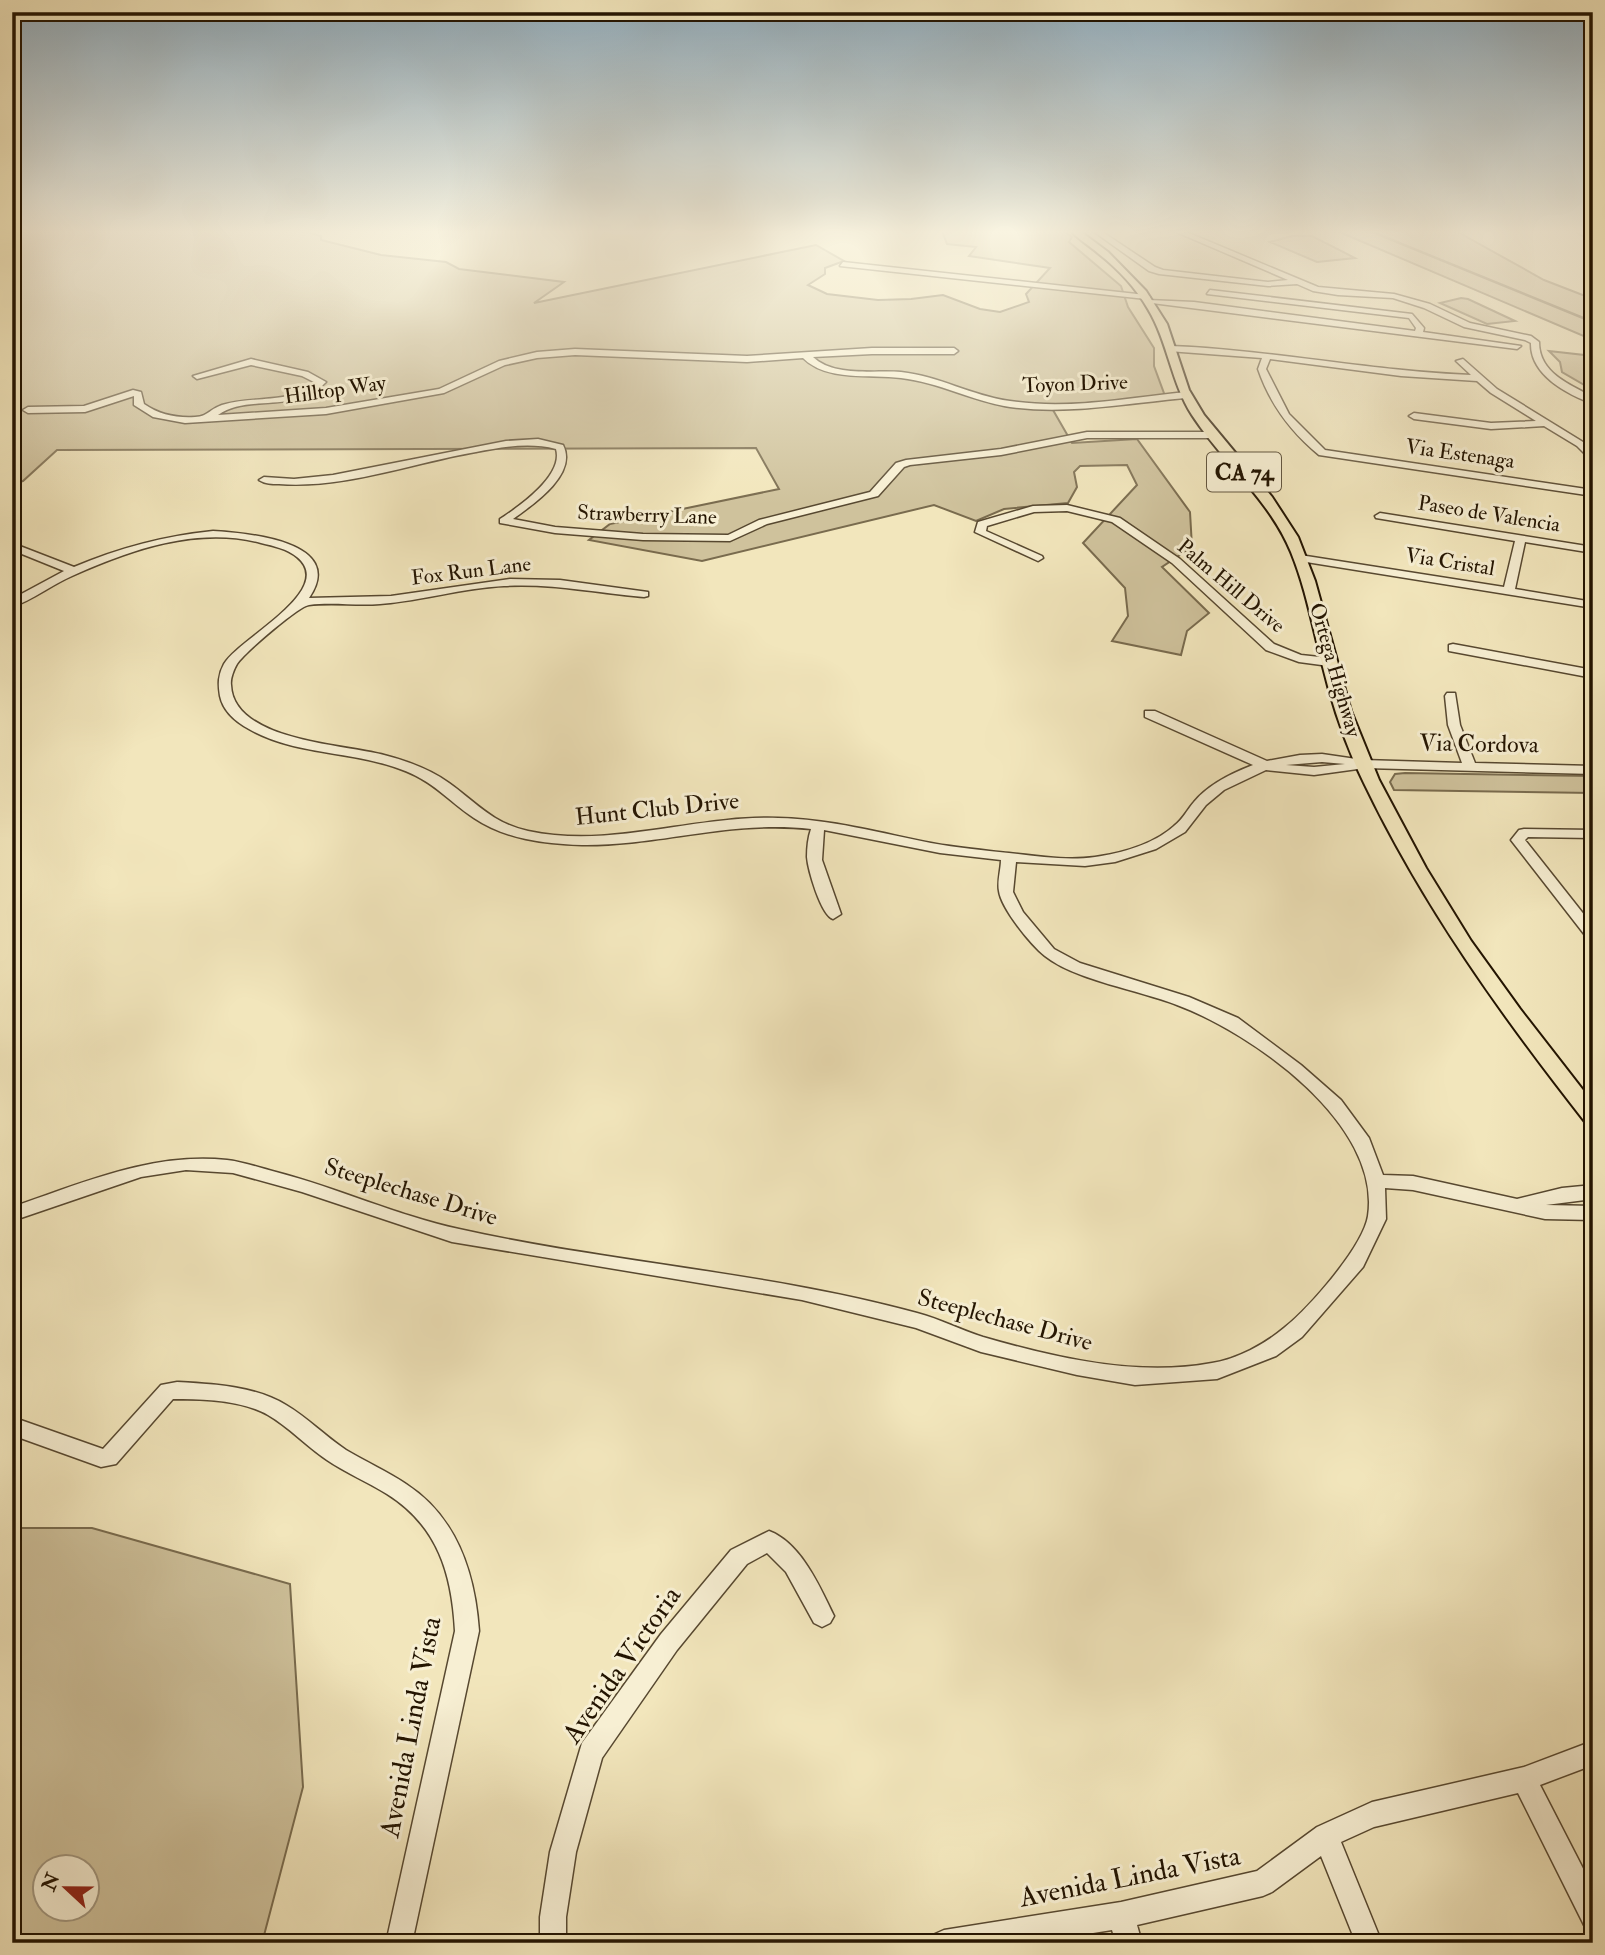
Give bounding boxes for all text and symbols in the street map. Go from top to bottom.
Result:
street label: Hilltop Way [282,369,388,411]
street label: Toyon Drive [1022,369,1128,399]
street label: Via Estenaga [1404,433,1517,475]
road number: CA 74 [1207,452,1281,492]
street label: Paseo de Valencia [1416,489,1562,539]
street label: Strawberry Lane [577,499,717,531]
street label: Palm Hill Drive [1172,533,1291,639]
street label: Via Cristal [1403,542,1497,582]
street label: Fox Run Lane [409,550,533,592]
street label: Ortega Highway [1303,600,1367,741]
street label: Via Cordova [1419,727,1540,761]
street label: Hunt Club Drive [573,785,741,833]
street label: Steeplechase Drive [321,1151,501,1233]
street label: Steeplechase Drive [914,1282,1096,1358]
street label: Avenida Victoria [554,1579,689,1751]
street label: Avenida Linda Vista [372,1613,450,1841]
street label: Avenida Linda Vista [1016,1838,1244,1916]
north arrow [32,1854,102,1924]
text: N [36,1869,66,1895]

